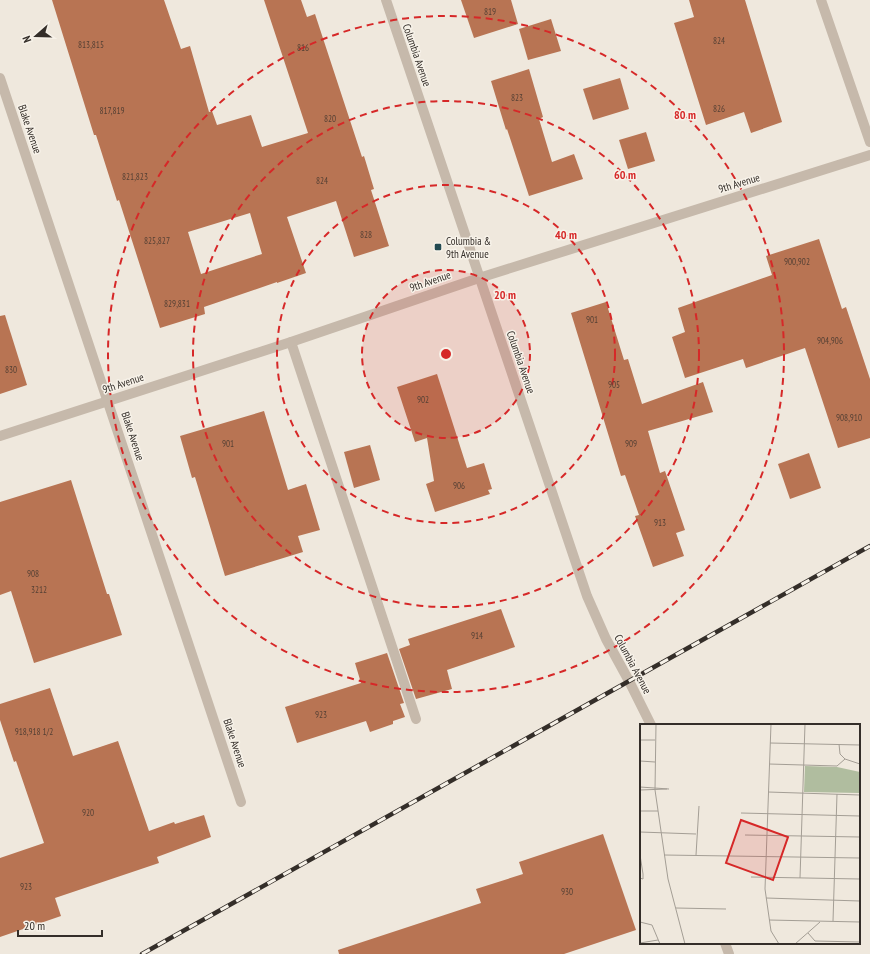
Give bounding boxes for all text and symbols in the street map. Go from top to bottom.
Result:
house number: 819 [484,6,496,17]
north arrow [16,16,56,56]
street label: Columbia Avenue [400,22,434,89]
text: N [19,34,34,45]
house number: 824 [713,35,725,46]
house number: 813,815 [78,39,104,50]
house number: 816 [297,42,309,53]
house number: 823 [511,92,523,103]
street label: Blake Avenue [15,103,45,156]
house number: 826 [713,103,725,114]
house number: 817,819 [99,105,125,116]
text: 80 m [674,107,696,122]
house number: 820 [324,113,336,124]
text: 60 m [614,167,636,182]
street label: 9th Avenue [717,170,762,196]
house number: 821,823 [122,171,148,182]
house number: 824 [316,175,328,186]
text: 40 m [555,227,577,242]
house number: 828 [360,229,372,240]
place label: Columbia & 9th Avenue [446,234,491,261]
house number: 825,827 [144,235,170,246]
marker: Columbia & 9th Avenue [433,242,443,252]
house number: 900,902 [784,256,810,267]
street label: 9th Avenue [408,267,453,295]
text: 20 m [494,287,516,302]
house number: 829,831 [164,298,190,309]
house number: 901 [586,314,598,325]
street label: Columbia Avenue [504,329,538,396]
house number: 904,906 [817,335,843,346]
centre of rings [439,347,453,361]
house number: 830 [5,364,17,375]
street label: 9th Avenue [101,370,146,396]
house number: 905 [608,379,620,390]
house number: 902 [417,394,429,405]
street label: Blake Avenue [119,410,148,463]
house number: 908,910 [836,412,862,423]
house number: 901 [222,438,234,449]
house number: 909 [625,438,637,449]
house number: 906 [453,480,465,491]
house number: 913 [654,517,666,528]
house number: 908 [27,568,39,579]
house number: 3212 [31,584,47,595]
house number: 914 [471,630,483,641]
street label: Columbia Avenue [611,632,655,697]
house number: 923 [315,709,327,720]
street label: Blake Avenue [221,717,250,770]
inset map [640,724,860,944]
house number: 918,918 1/2 [15,726,53,737]
house number: 920 [82,807,94,818]
house number: 923 [20,881,32,892]
house number: 930 [561,886,573,897]
scale bar [18,912,102,938]
text: 20 m [24,918,45,933]

